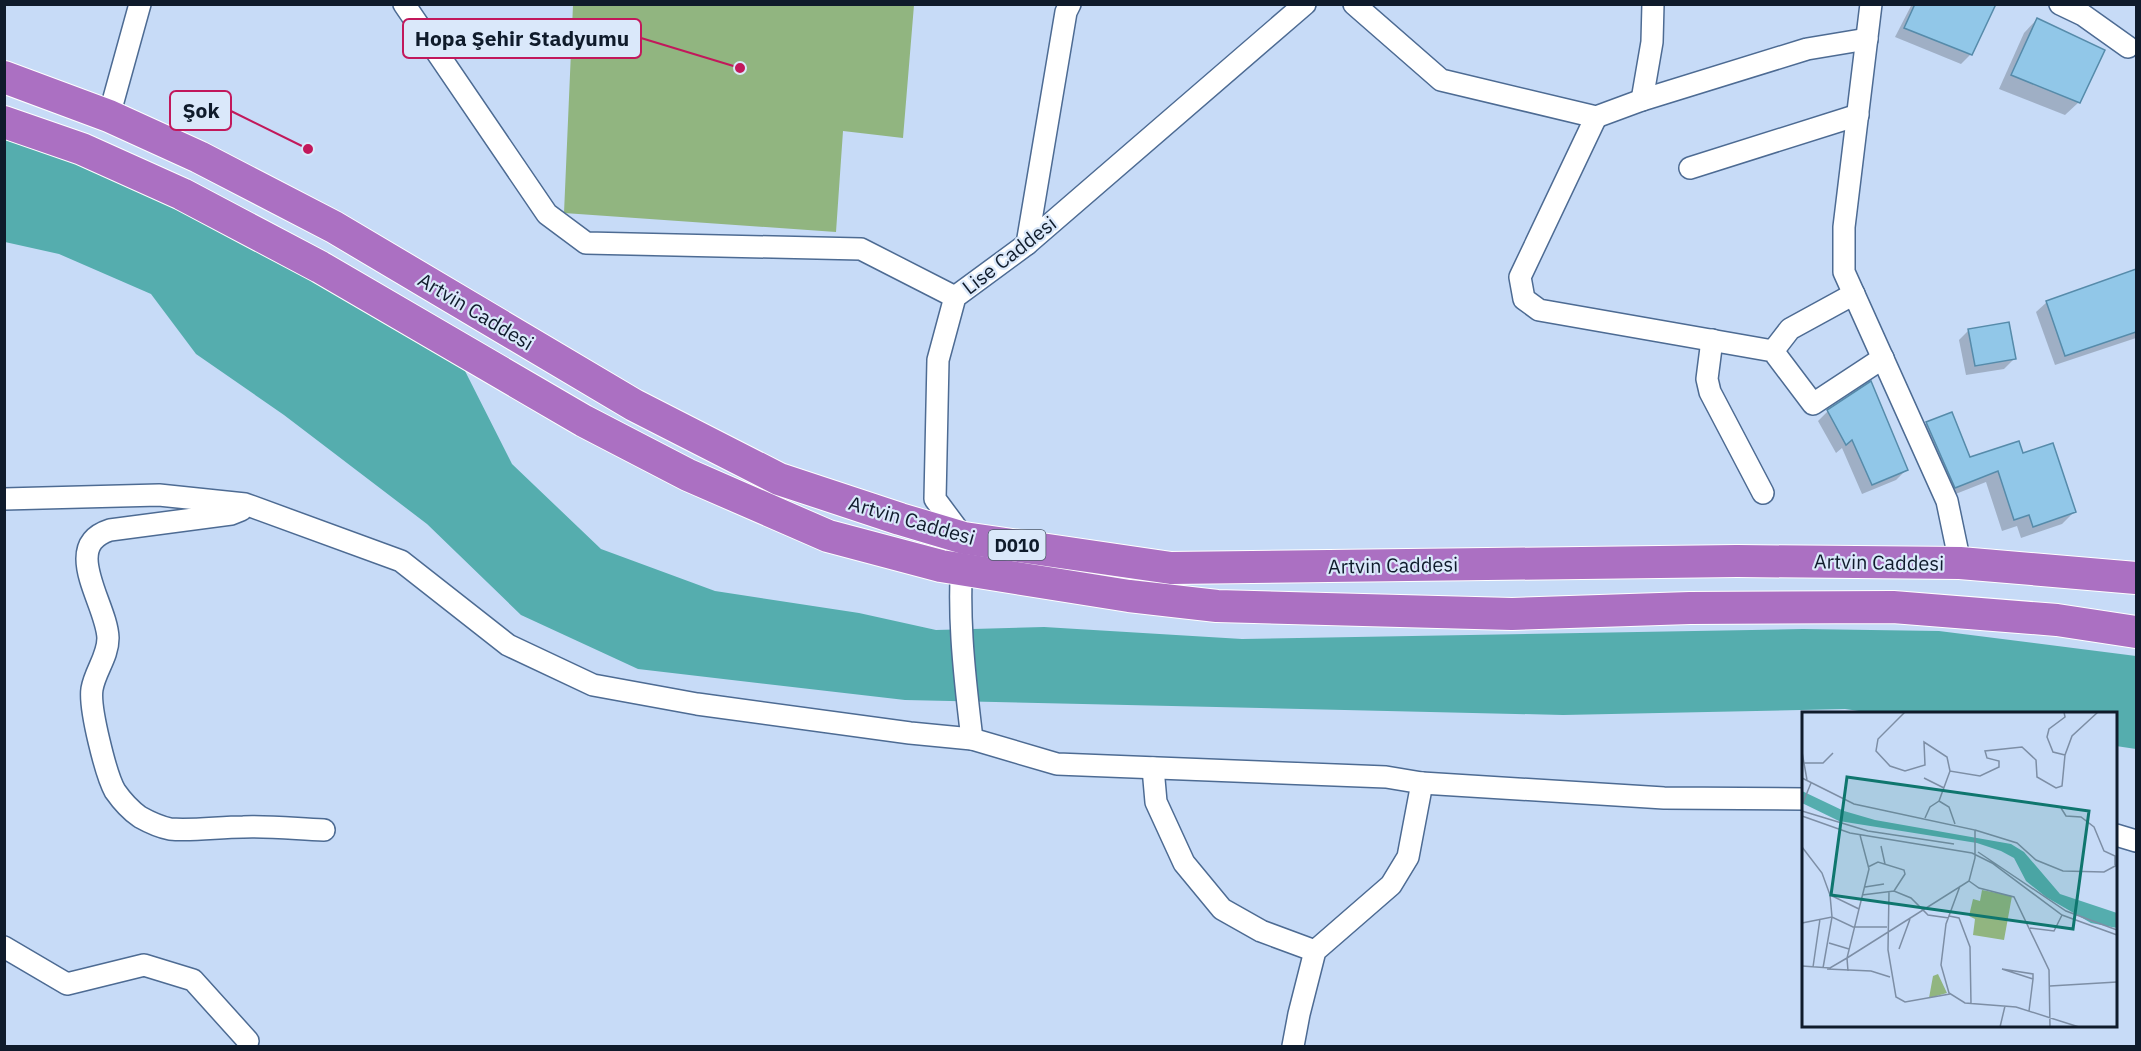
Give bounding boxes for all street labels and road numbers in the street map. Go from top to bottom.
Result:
street label: Lise Caddesi [956,210,1062,300]
street label: Artvin Caddesi [413,266,539,356]
street label: Artvin Caddesi [846,489,978,551]
road number: D010 [988,530,1046,560]
street label: Artvin Caddesi [1814,547,1944,577]
street label: Artvin Caddesi [1328,550,1458,580]

